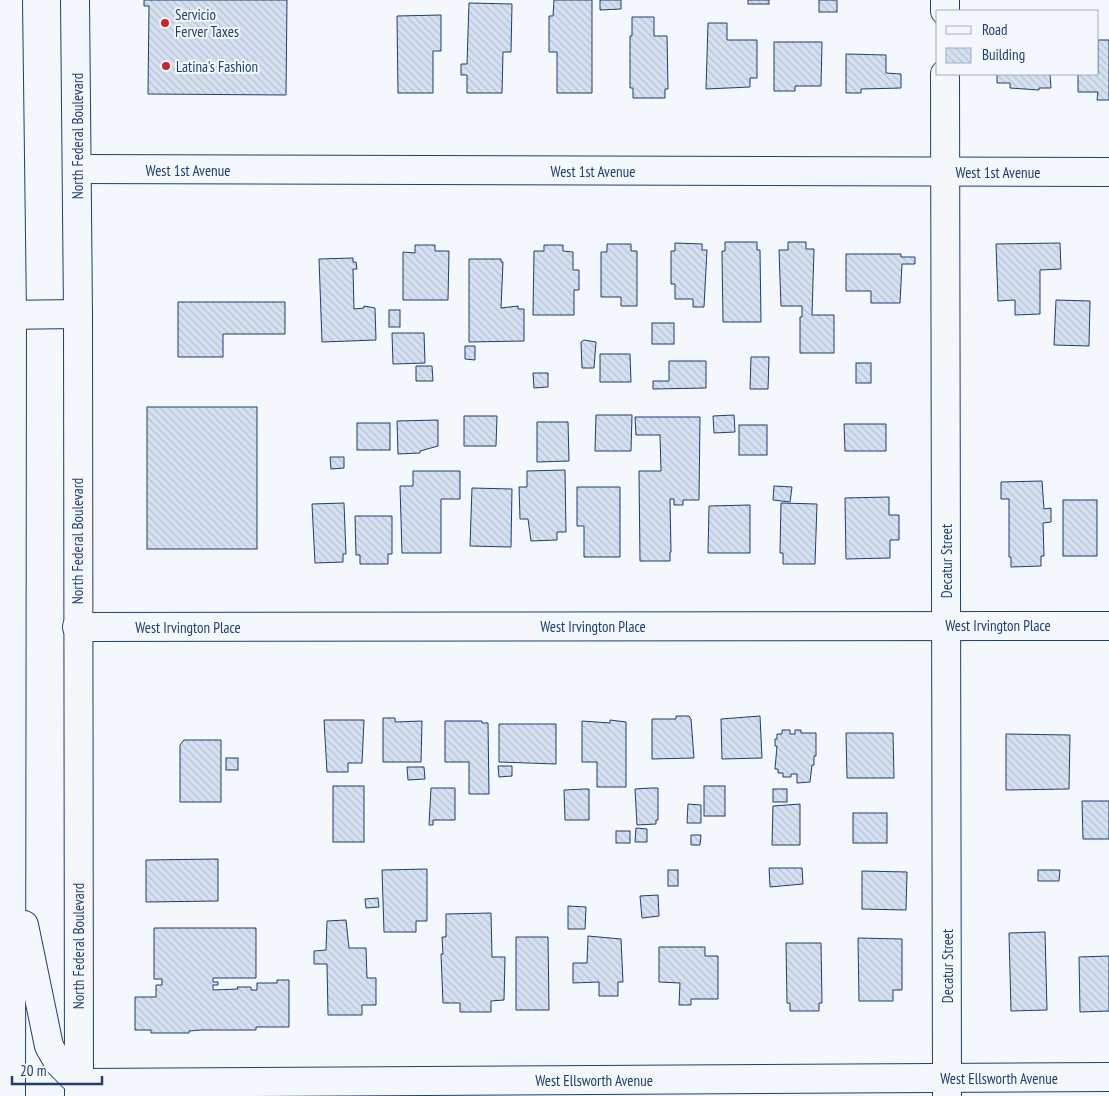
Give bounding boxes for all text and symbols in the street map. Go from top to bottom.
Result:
place label: Servicio Ferver Taxes [175,5,239,41]
legend [936,10,1099,75]
marker: Servicio Ferver Taxes [159,17,171,29]
text: Road [982,20,1008,39]
text: Building [982,45,1025,64]
place label: Latina's Fashion [176,57,258,76]
marker: Latina's Fashion [160,60,172,72]
street label: North Federal Boulevard [68,73,87,199]
street label: West 1st Avenue [146,161,230,180]
street label: West 1st Avenue [551,162,635,181]
street label: West 1st Avenue [956,163,1040,182]
street label: North Federal Boulevard [68,478,87,604]
street label: Decatur Street [937,524,956,598]
street label: West Irvington Place [945,616,1051,635]
street label: West Irvington Place [540,617,646,636]
street label: West Irvington Place [135,618,241,637]
street label: North Federal Boulevard [69,883,88,1009]
street label: Decatur Street [938,929,957,1003]
scale bar [12,1054,102,1086]
text: 20 m [20,1061,46,1080]
street label: West Ellsworth Avenue [940,1069,1058,1088]
street label: West Ellsworth Avenue [535,1071,653,1090]

